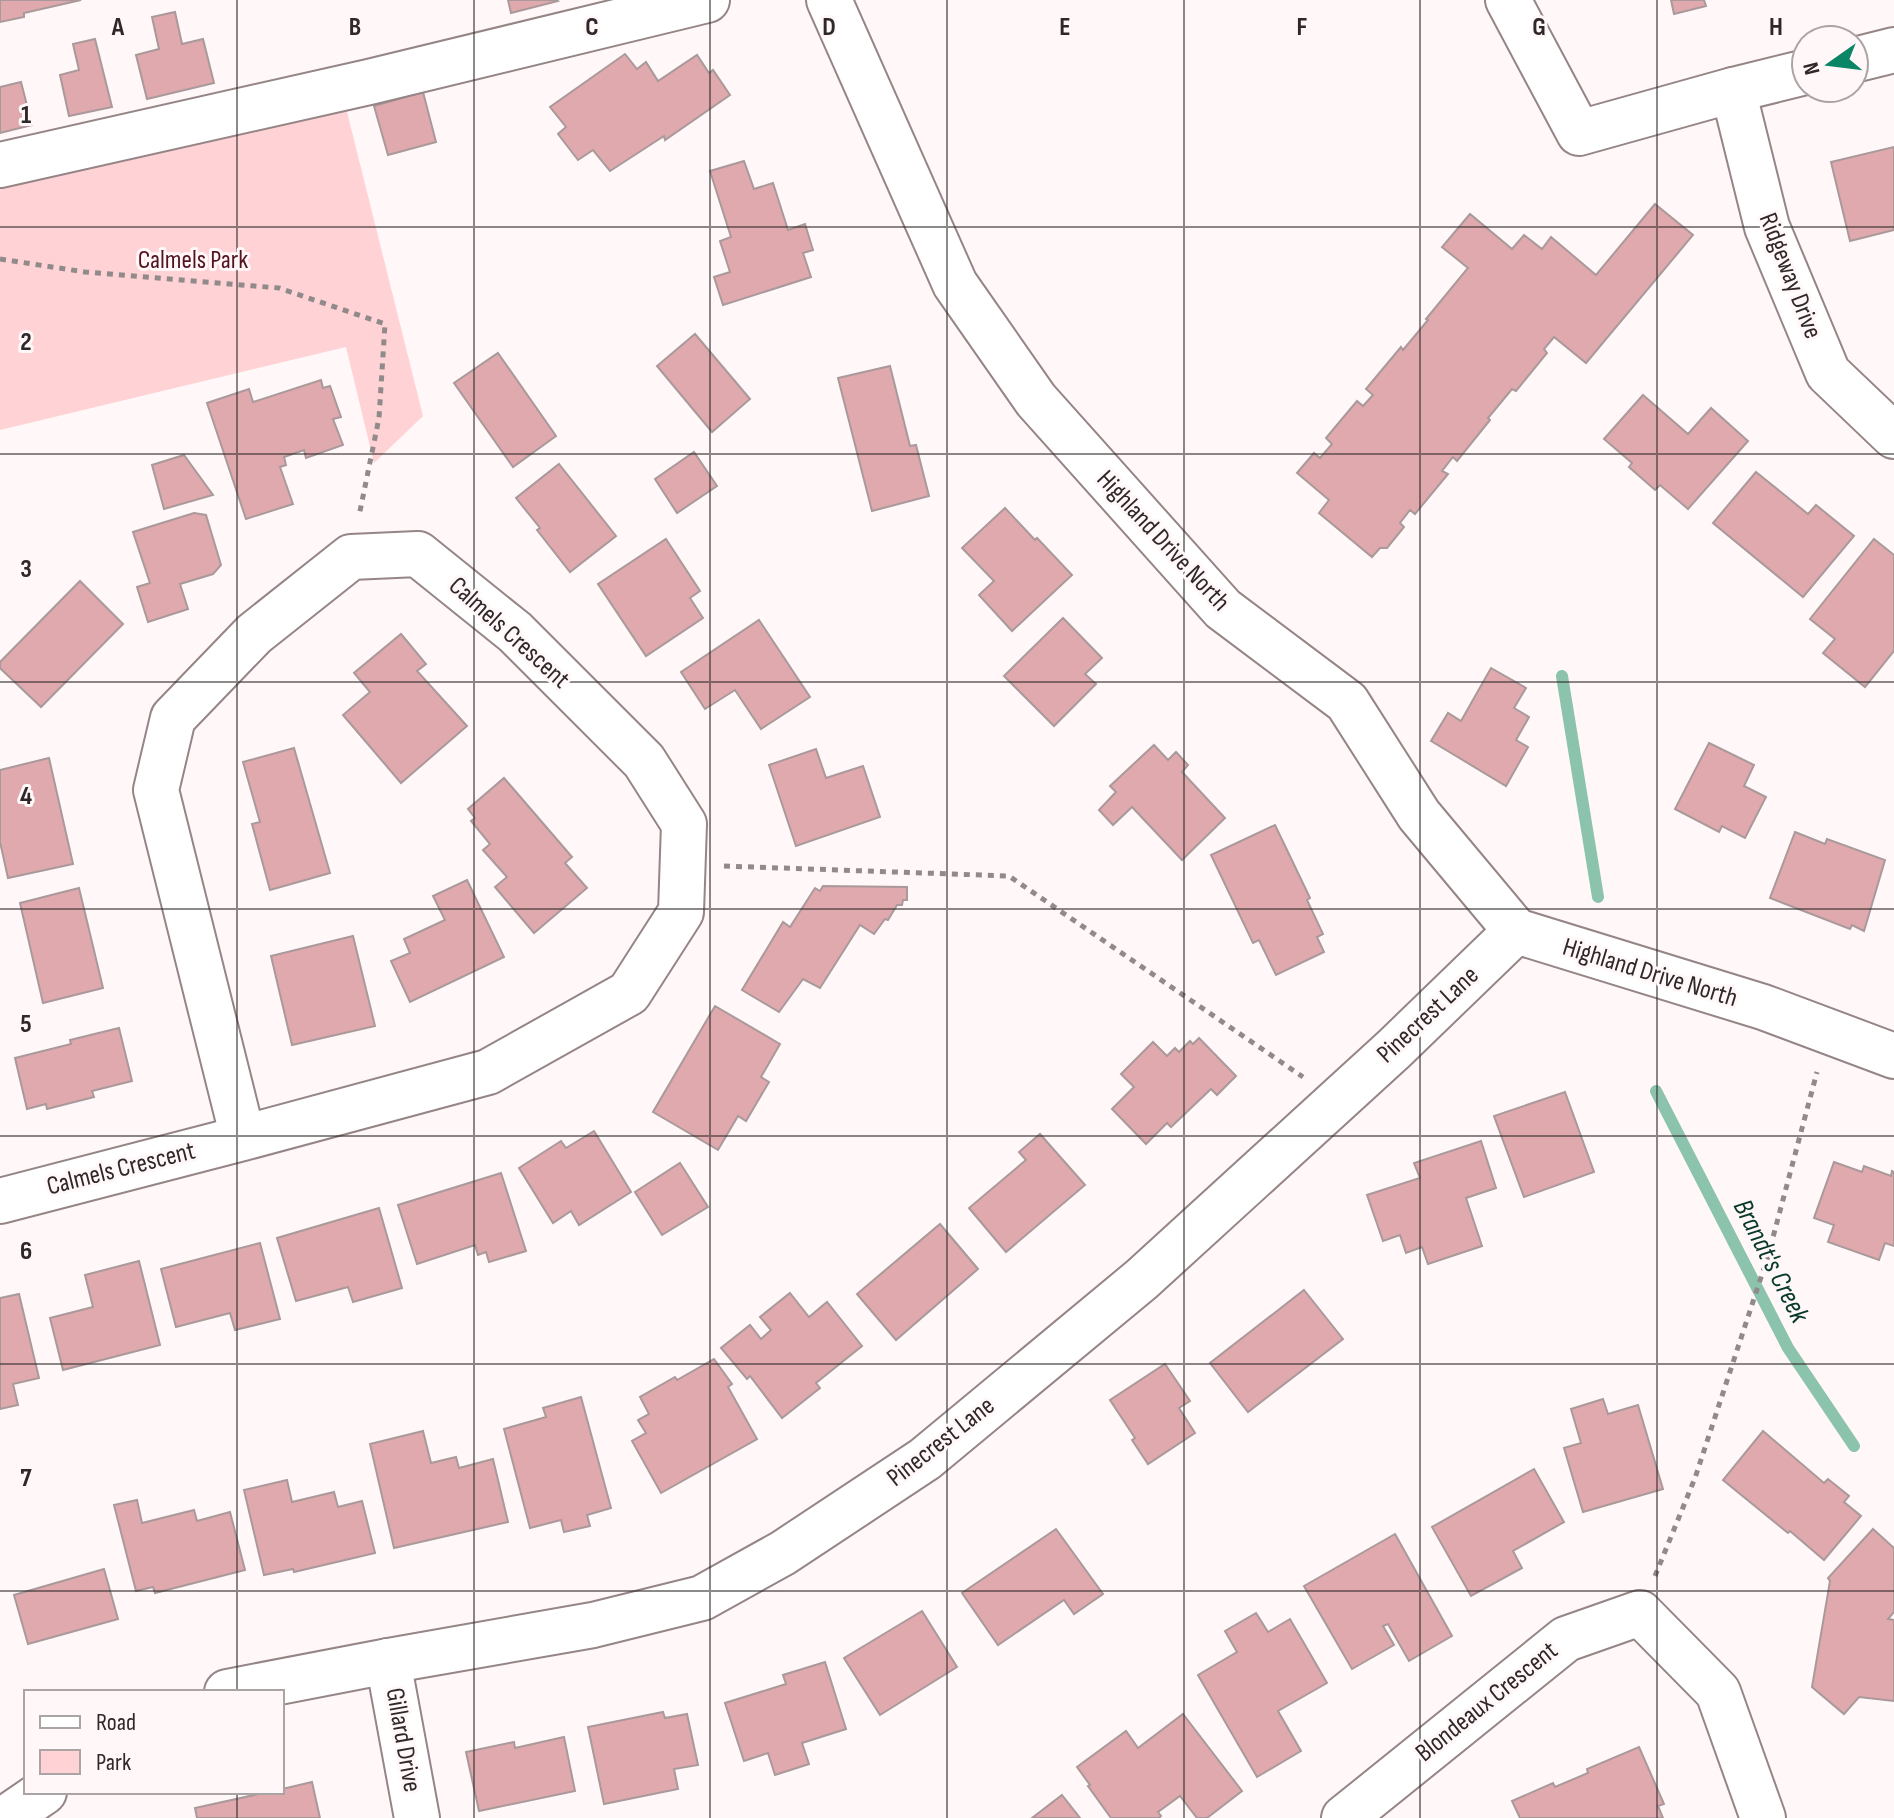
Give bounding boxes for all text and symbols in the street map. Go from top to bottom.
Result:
text: A [111,12,125,43]
text: B [349,12,361,43]
text: C [585,12,599,43]
text: D [822,12,836,43]
text: E [1059,12,1071,43]
text: F [1297,12,1308,43]
text: G [1532,12,1546,43]
text: H [1769,12,1783,43]
north arrow [1790,24,1870,104]
text: N [1798,60,1827,77]
text: 1 [21,100,31,131]
street label: Ridgeway Drive [1752,209,1828,343]
park label: Calmels Park [138,245,248,276]
text: 2 [20,327,32,358]
street label: Highland Drive North [1090,464,1236,618]
text: 3 [20,554,32,585]
street label: Calmels Crescent [442,571,576,695]
text: 4 [20,781,32,812]
street label: Highland Drive North [1559,932,1741,1014]
street label: Pinecrest Lane [1371,960,1485,1070]
text: 5 [20,1009,32,1040]
street label: Calmels Crescent [44,1136,198,1202]
water label: Brandt's Creek [1726,1194,1817,1330]
text: 6 [20,1236,32,1267]
street label: Pinecrest Lane [881,1390,1001,1494]
text: 7 [20,1463,32,1494]
street label: Blondeaux Crescent [1410,1635,1564,1769]
street label: Gillard Drive [379,1686,427,1794]
legend [24,1690,284,1794]
text: Road [96,1708,136,1737]
text: Park [96,1748,131,1777]

